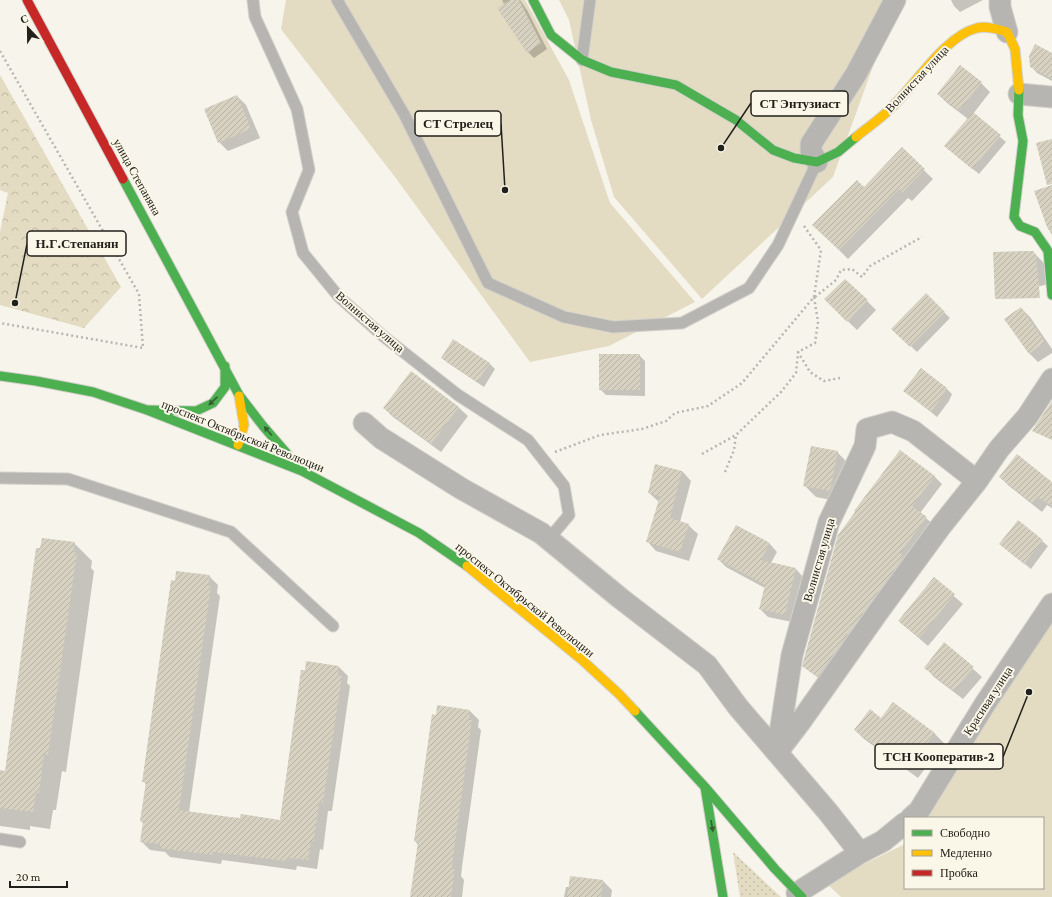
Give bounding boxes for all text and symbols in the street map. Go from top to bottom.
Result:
north arrow [8,8,48,48]
text: С [18,12,30,26]
street label: Волнистая улица [883,42,952,115]
callout: СТ Энтузиаст [751,91,848,116]
text: СТ Энтузиаст [760,96,841,111]
callout: СТ Стрелец [415,111,501,136]
text: СТ Стрелец [423,116,493,131]
street label: улица Степаняна [110,136,164,218]
callout: Н.Г.Степанян [27,231,126,256]
text: Н.Г.Степанян [36,236,119,251]
street label: Волнистая улица [333,288,408,356]
one-way arrow [208,396,218,405]
street label: проспект Октябрьской Революции [160,397,327,475]
one-way arrow [263,426,272,436]
street label: Волнистая улица [800,516,838,603]
street label: проспект Октябрьской Революции [453,540,598,661]
street label: Красивая улица [961,663,1016,738]
callout: ТСН Кооператив-2 [875,744,1003,769]
text: ТСН Кооператив-2 [883,749,995,764]
legend [904,817,1044,889]
one-way arrow [709,820,715,832]
text: Свободно [940,826,990,840]
text: Медленно [940,846,992,860]
scale bar [10,863,67,889]
text: Пробка [940,866,978,880]
text: 20 m [16,870,41,884]

